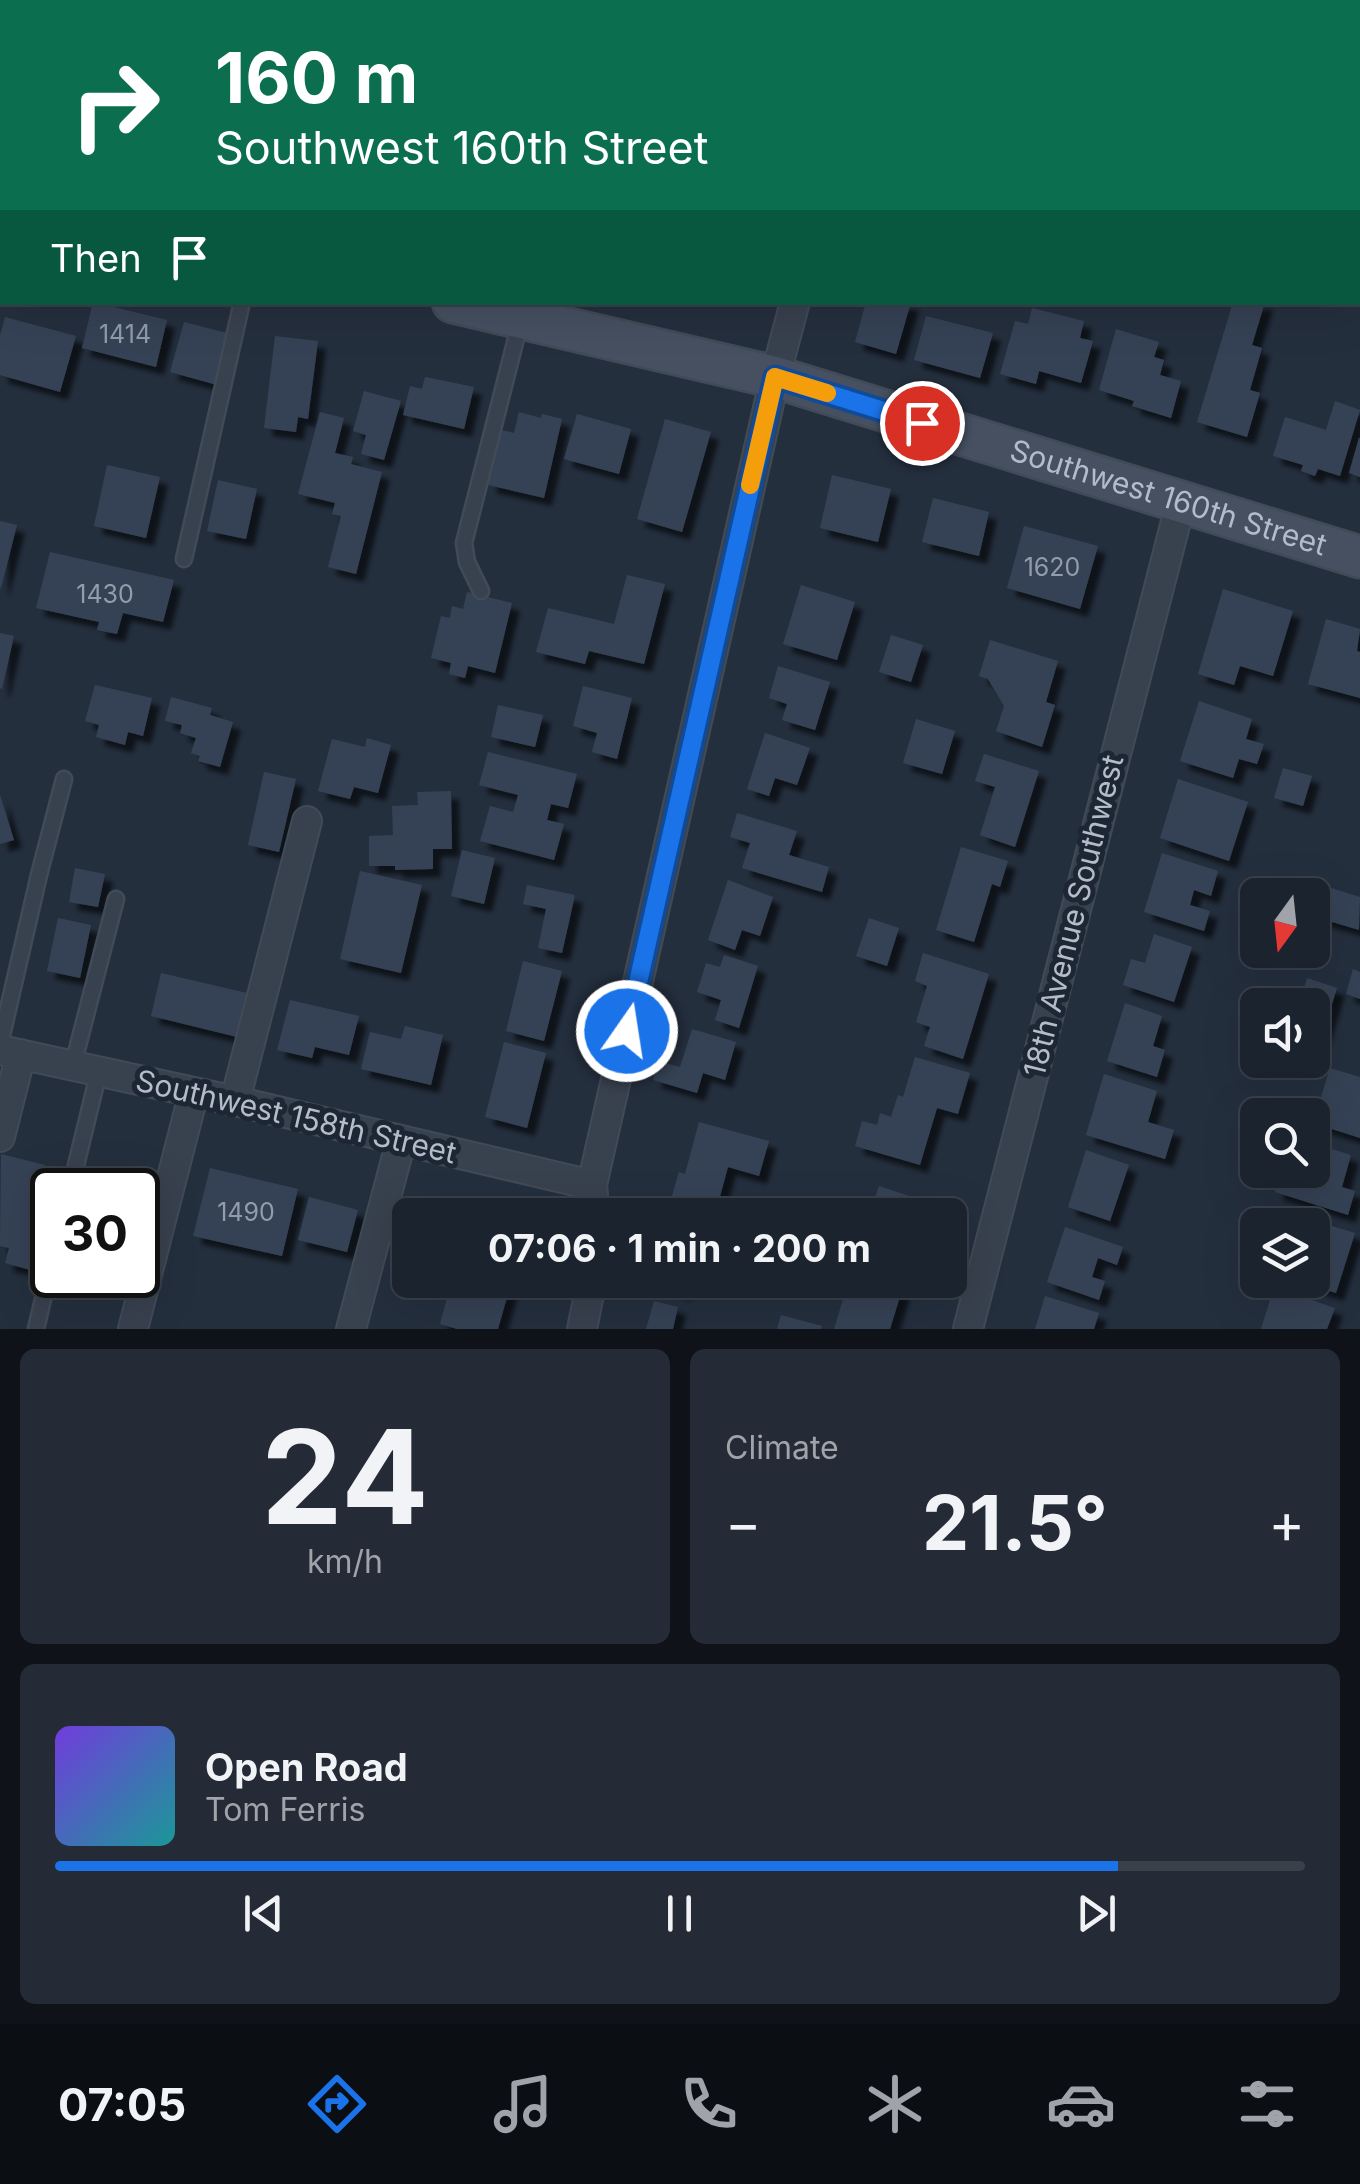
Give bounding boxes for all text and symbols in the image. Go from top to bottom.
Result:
text: 160 m [215,35,418,120]
icon: right [50,40,180,170]
text: Southwest 160th Street [215,120,708,175]
icon: arrive [162,230,217,285]
text: Then [50,235,142,281]
house number: 1414 [99,319,151,349]
pin [880,381,965,466]
icon: arrive [895,396,950,451]
street label: Southwest 160th Street [1006,431,1331,563]
house number: 1620 [1024,552,1080,582]
house number: 1430 [76,579,134,609]
street label: 18th Avenue Southwest [1016,751,1130,1080]
north arrow [1240,878,1330,968]
map controls [1240,878,1330,1298]
position arrow [575,979,679,1083]
button: sound [1240,988,1330,1078]
street label: Southwest 158th Street [132,1062,460,1170]
button: search [1240,1098,1330,1188]
speed limit sign: 30 [30,1168,160,1298]
house number: 1490 [217,1197,275,1227]
button: layers [1240,1208,1330,1298]
text: 07:06 · 1 min · 200 m [488,1225,871,1271]
text: 24 [261,1398,429,1555]
text: Climate [725,1428,839,1467]
text: 21.5° [922,1477,1108,1568]
text: − [725,1490,761,1556]
text: + [1269,1490,1305,1556]
text: km/h [307,1542,383,1581]
text: Open Road [205,1744,408,1790]
text: Tom Ferris [205,1790,365,1829]
icon: previous [236,1886,291,1941]
icon: pause [652,1886,707,1941]
icon: next [1069,1886,1124,1941]
icon: directions [302,2069,372,2139]
icon: music [488,2069,558,2139]
icon: phone [674,2069,744,2139]
icon: climate [860,2069,930,2139]
icon: car [1046,2069,1116,2139]
icon: filters [1232,2069,1302,2139]
text: 07:05 [58,2077,186,2132]

